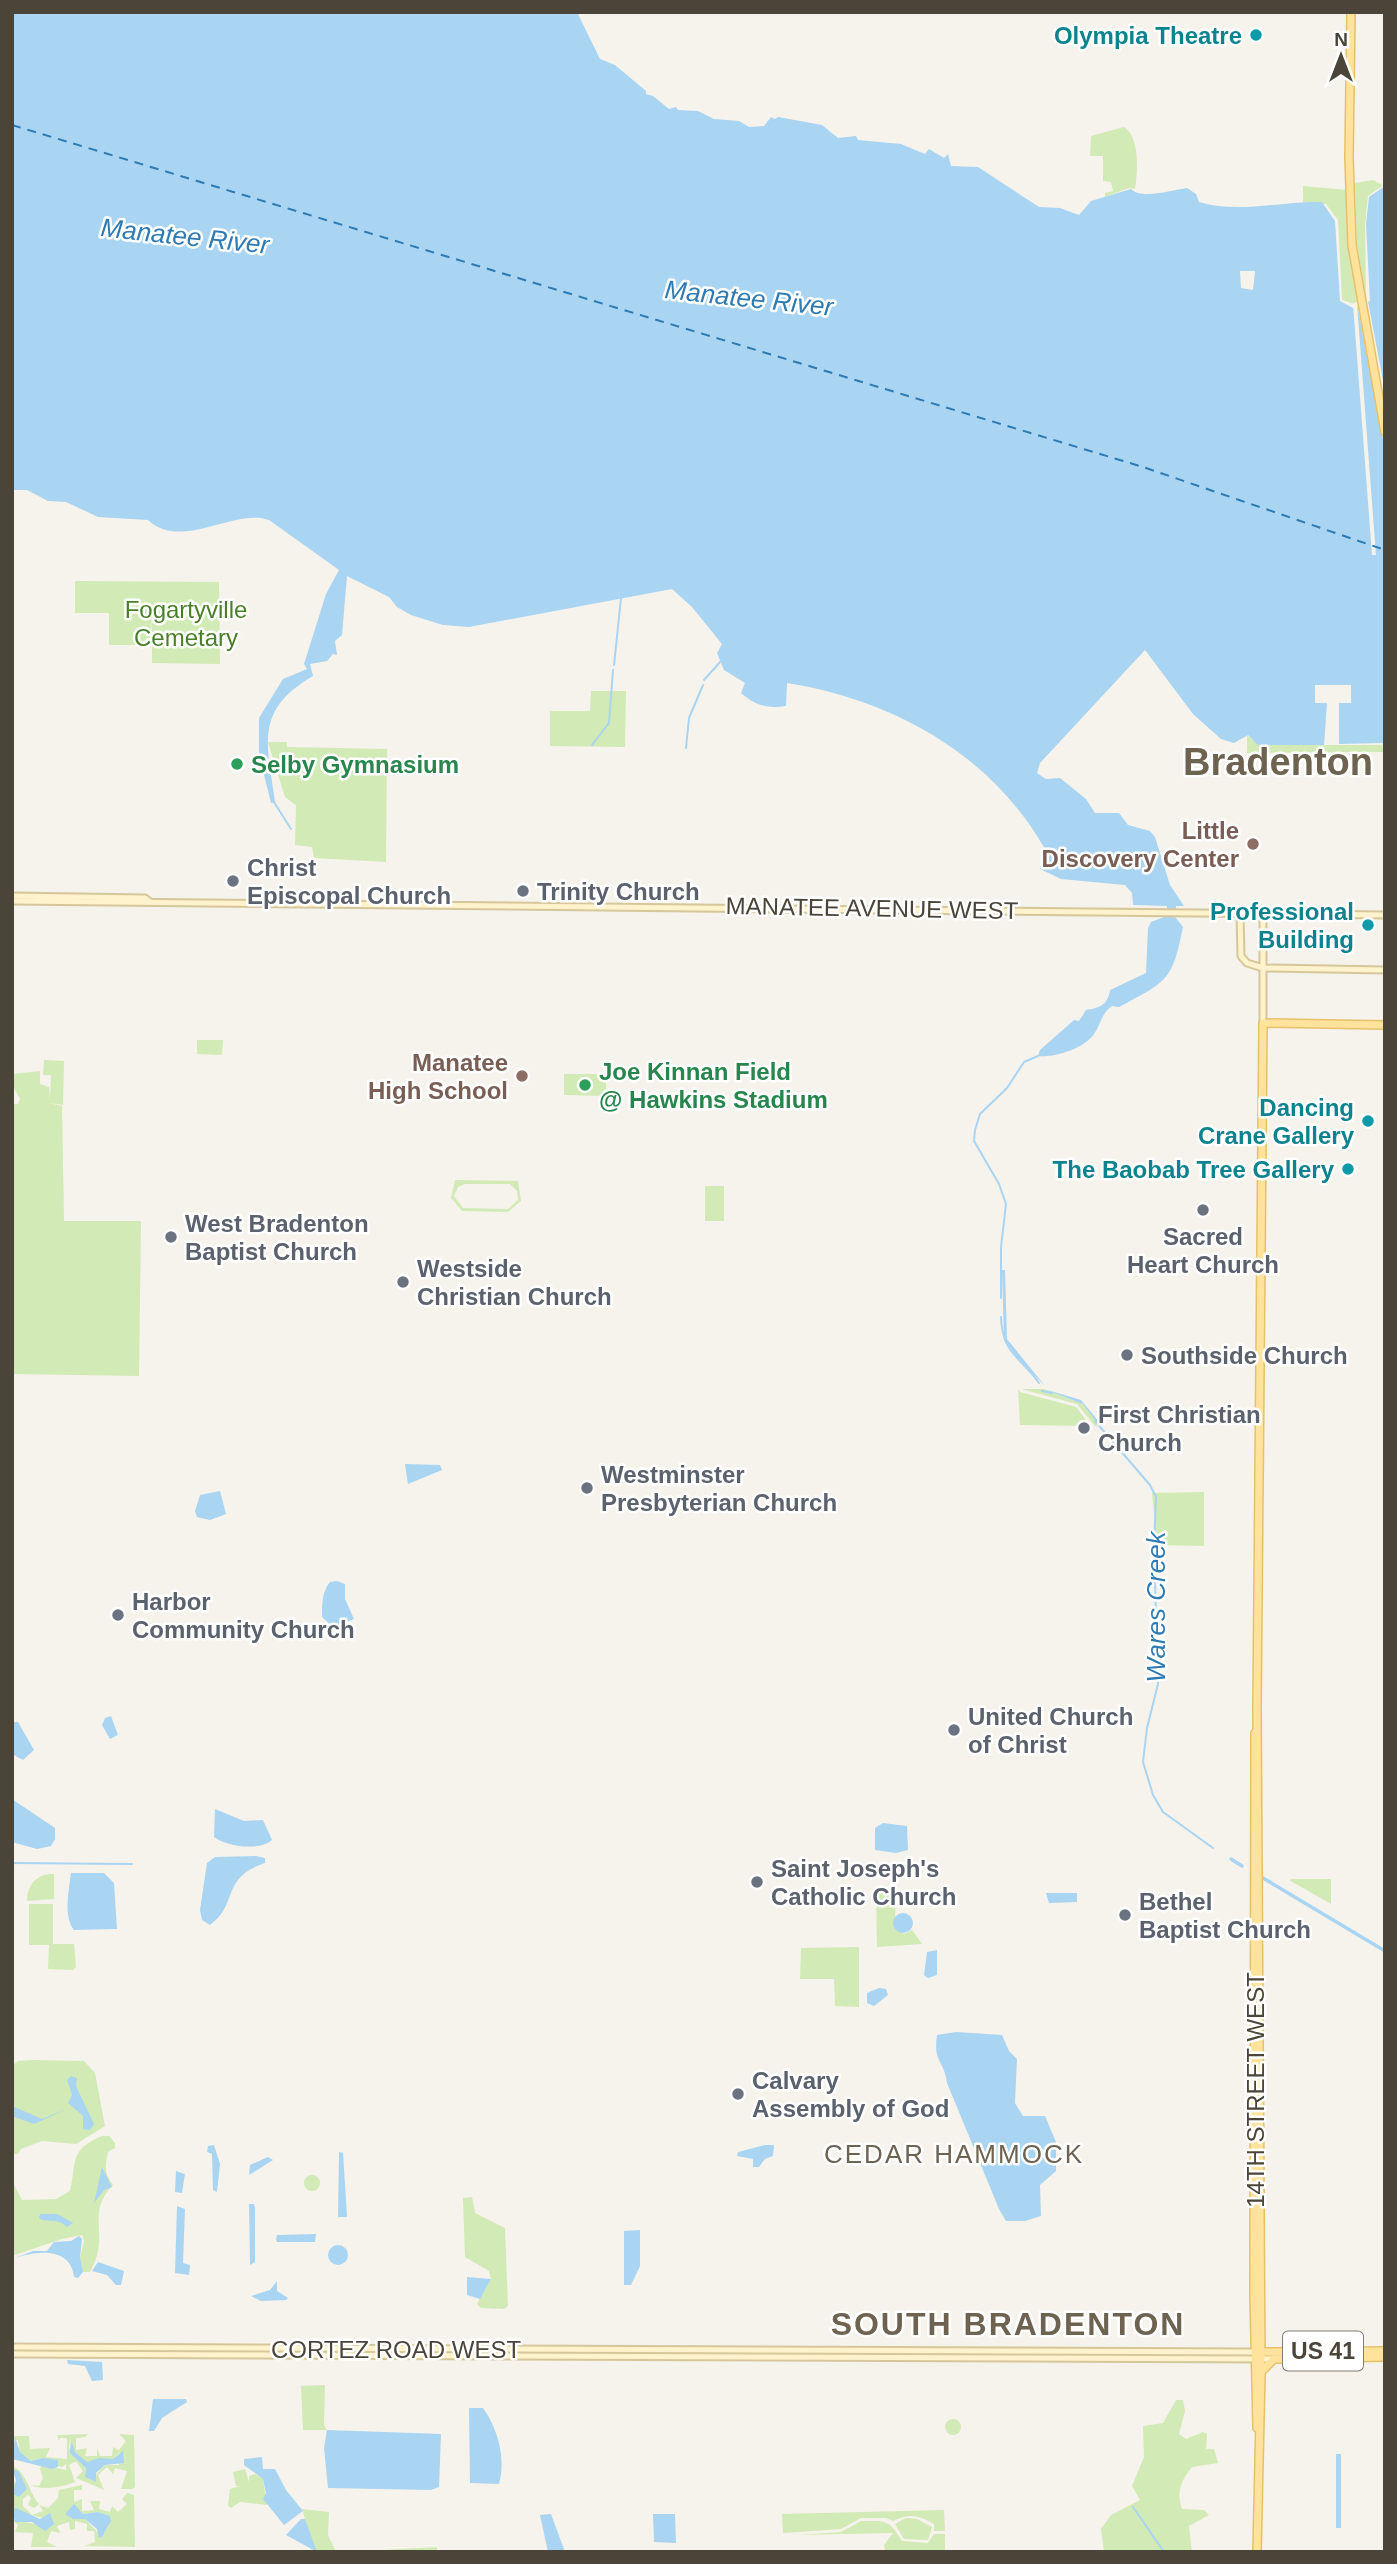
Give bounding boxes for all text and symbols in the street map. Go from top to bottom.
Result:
north arrow [1306,21,1376,91]
place label: Olympia Theatre [1054,22,1242,49]
marker: Olympia Theatre [1248,27,1264,43]
text: N [1334,29,1348,50]
water label: Manatee River [99,212,272,260]
water label: Manatee River [663,274,836,322]
park label: Fogartyville Cemetary [125,596,247,651]
district label: Bradenton [1183,741,1373,783]
place label: Selby Gymnasium [251,751,459,778]
marker: Selby Gymnasium [229,756,245,772]
place label: Little Discovery Center [1042,817,1239,872]
marker: Little Discovery Center [1245,836,1261,852]
place label: Christ Episcopal Church [247,854,451,909]
marker: Christ Episcopal Church [225,873,241,889]
place label: Trinity Church [537,878,700,905]
marker: Trinity Church [515,883,531,899]
street label: MANATEE AVENUE WEST [726,892,1019,924]
place label: Professional Building [1210,898,1354,953]
marker: Professional Building [1360,917,1376,933]
place label: Manatee High School [368,1049,508,1104]
place label: Joe Kinnan Field @ Hawkins Stadium [599,1058,828,1113]
marker: Manatee High School [514,1068,530,1084]
marker: Joe Kinnan Field @ Hawkins Stadium [577,1077,593,1093]
place label: Dancing Crane Gallery [1198,1094,1355,1149]
marker: Dancing Crane Gallery [1360,1113,1376,1129]
place label: The Baobab Tree Gallery [1053,1156,1335,1183]
marker: The Baobab Tree Gallery [1340,1161,1356,1177]
marker: Sacred Heart Church [1195,1202,1211,1218]
place label: West Bradenton Baptist Church [185,1210,369,1265]
place label: Sacred Heart Church [1127,1223,1279,1278]
marker: West Bradenton Baptist Church [163,1229,179,1245]
place label: Westside Christian Church [417,1255,612,1310]
marker: Westside Christian Church [395,1274,411,1290]
place label: Southside Church [1141,1342,1348,1369]
marker: Southside Church [1119,1347,1135,1363]
place label: First Christian Church [1098,1401,1261,1456]
marker: First Christian Church [1076,1420,1092,1436]
place label: Westminster Presbyterian Church [601,1461,837,1516]
marker: Westminster Presbyterian Church [579,1480,595,1496]
water label: Wares Creek [1141,1529,1171,1683]
place label: Harbor Community Church [132,1588,355,1643]
marker: Harbor Community Church [110,1607,126,1623]
place label: United Church of Christ [968,1703,1133,1758]
marker: United Church of Christ [946,1722,962,1738]
place label: Saint Joseph's Catholic Church [771,1855,956,1910]
marker: Saint Joseph's Catholic Church [749,1874,765,1890]
place label: Bethel Baptist Church [1139,1888,1311,1943]
marker: Bethel Baptist Church [1117,1907,1133,1923]
street label: 14TH STREET WEST [1242,1972,1269,2208]
place label: Calvary Assembly of God [752,2067,949,2122]
marker: Calvary Assembly of God [730,2086,746,2102]
district label: CEDAR HAMMOCK [824,2139,1084,2169]
district label: SOUTH BRADENTON [831,2306,1185,2342]
road number: US 41 [1283,2332,1363,2370]
street label: CORTEZ ROAD WEST [271,2336,521,2363]

